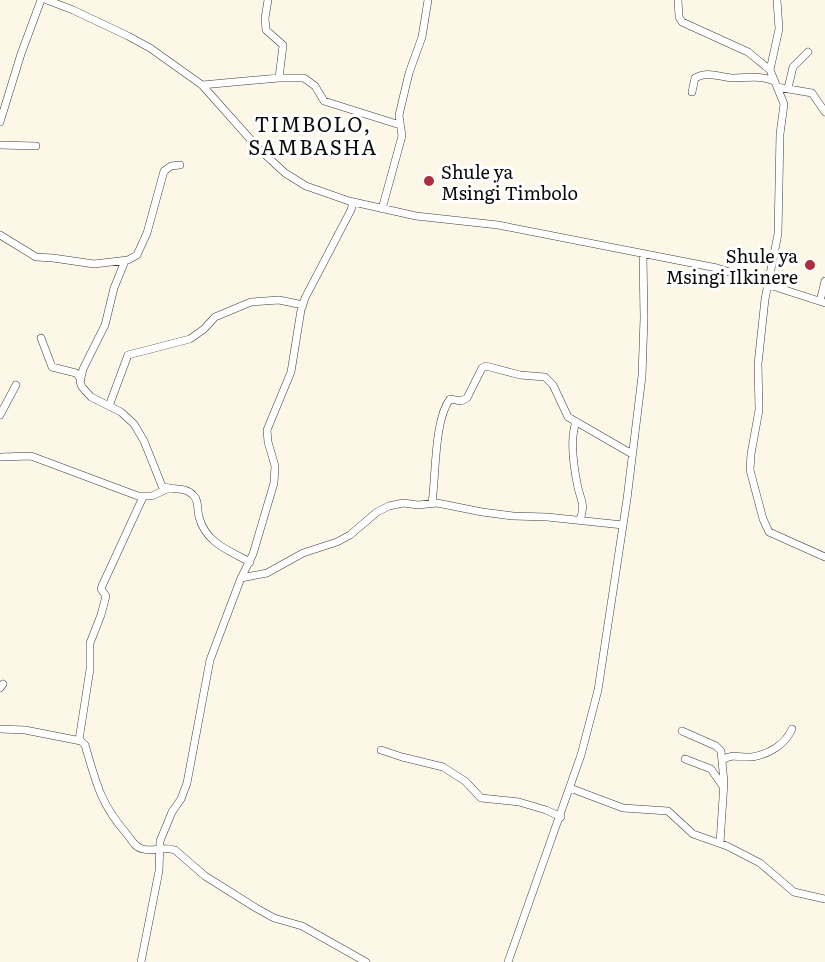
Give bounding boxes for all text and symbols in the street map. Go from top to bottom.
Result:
district label: TIMBOLO, SAMBASHA [248,108,378,161]
place label: Shule ya Msingi Timbolo [441,158,578,206]
marker: Shule ya Msingi Timbolo [422,174,436,188]
place label: Shule ya Msingi Ilkinere [666,242,798,290]
marker: Shule ya Msingi Ilkinere [803,258,817,272]

